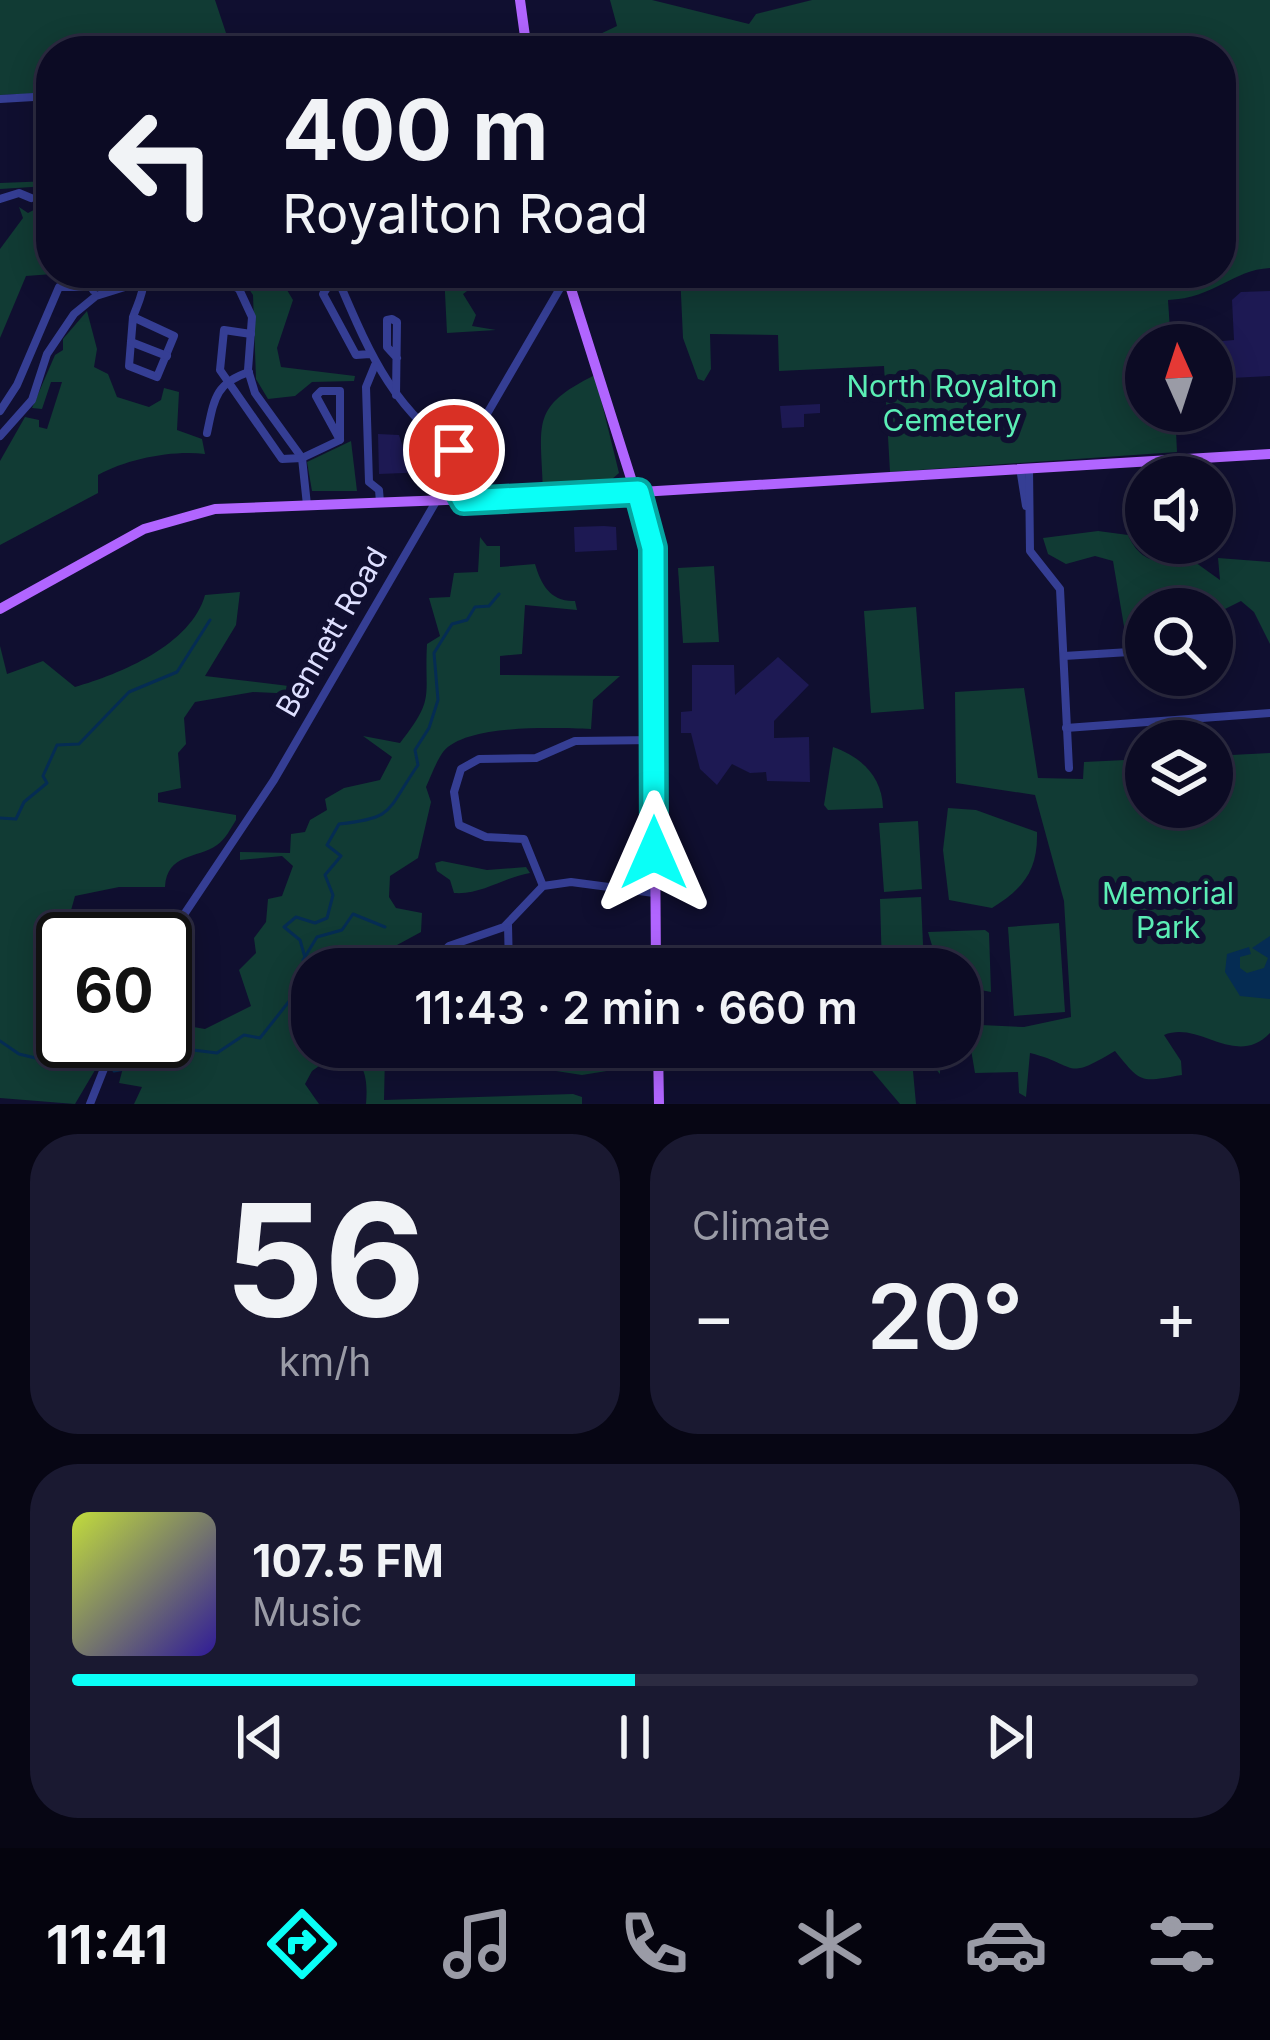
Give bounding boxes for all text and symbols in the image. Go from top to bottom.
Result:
text: 400 m [282,79,549,180]
icon: left [84,84,240,240]
text: Royalton Road [282,181,648,246]
north arrow [1125,324,1233,432]
map controls [1125,324,1233,828]
park label: North Royalton Cemetery [846,368,1058,438]
pin [403,399,505,501]
icon: arrive [421,417,487,483]
button: sound [1125,456,1233,564]
street label: Bennett Road [268,540,394,723]
button: search [1125,588,1233,696]
button: layers [1125,720,1233,828]
position arrow [591,790,717,916]
park label: Memorial Park [1102,875,1234,945]
speed limit sign: 60 [36,912,192,1068]
text: 11:43 · 2 min · 660 m [414,980,858,1035]
text: 56 [224,1165,426,1354]
text: Climate [692,1202,831,1249]
text: 20° [867,1262,1023,1371]
text: − [692,1276,736,1356]
text: + [1154,1276,1198,1356]
text: km/h [279,1338,371,1385]
text: 107.5 FM [252,1533,444,1588]
text: Music [252,1588,363,1635]
icon: previous [227,1704,293,1770]
icon: pause [602,1704,668,1770]
icon: next [977,1704,1043,1770]
icon: directions [260,1902,344,1986]
icon: music [436,1902,520,1986]
icon: phone [612,1902,696,1986]
icon: climate [788,1902,872,1986]
icon: car [964,1902,1048,1986]
icon: filters [1140,1902,1224,1986]
text: 11:41 [46,1912,168,1977]

